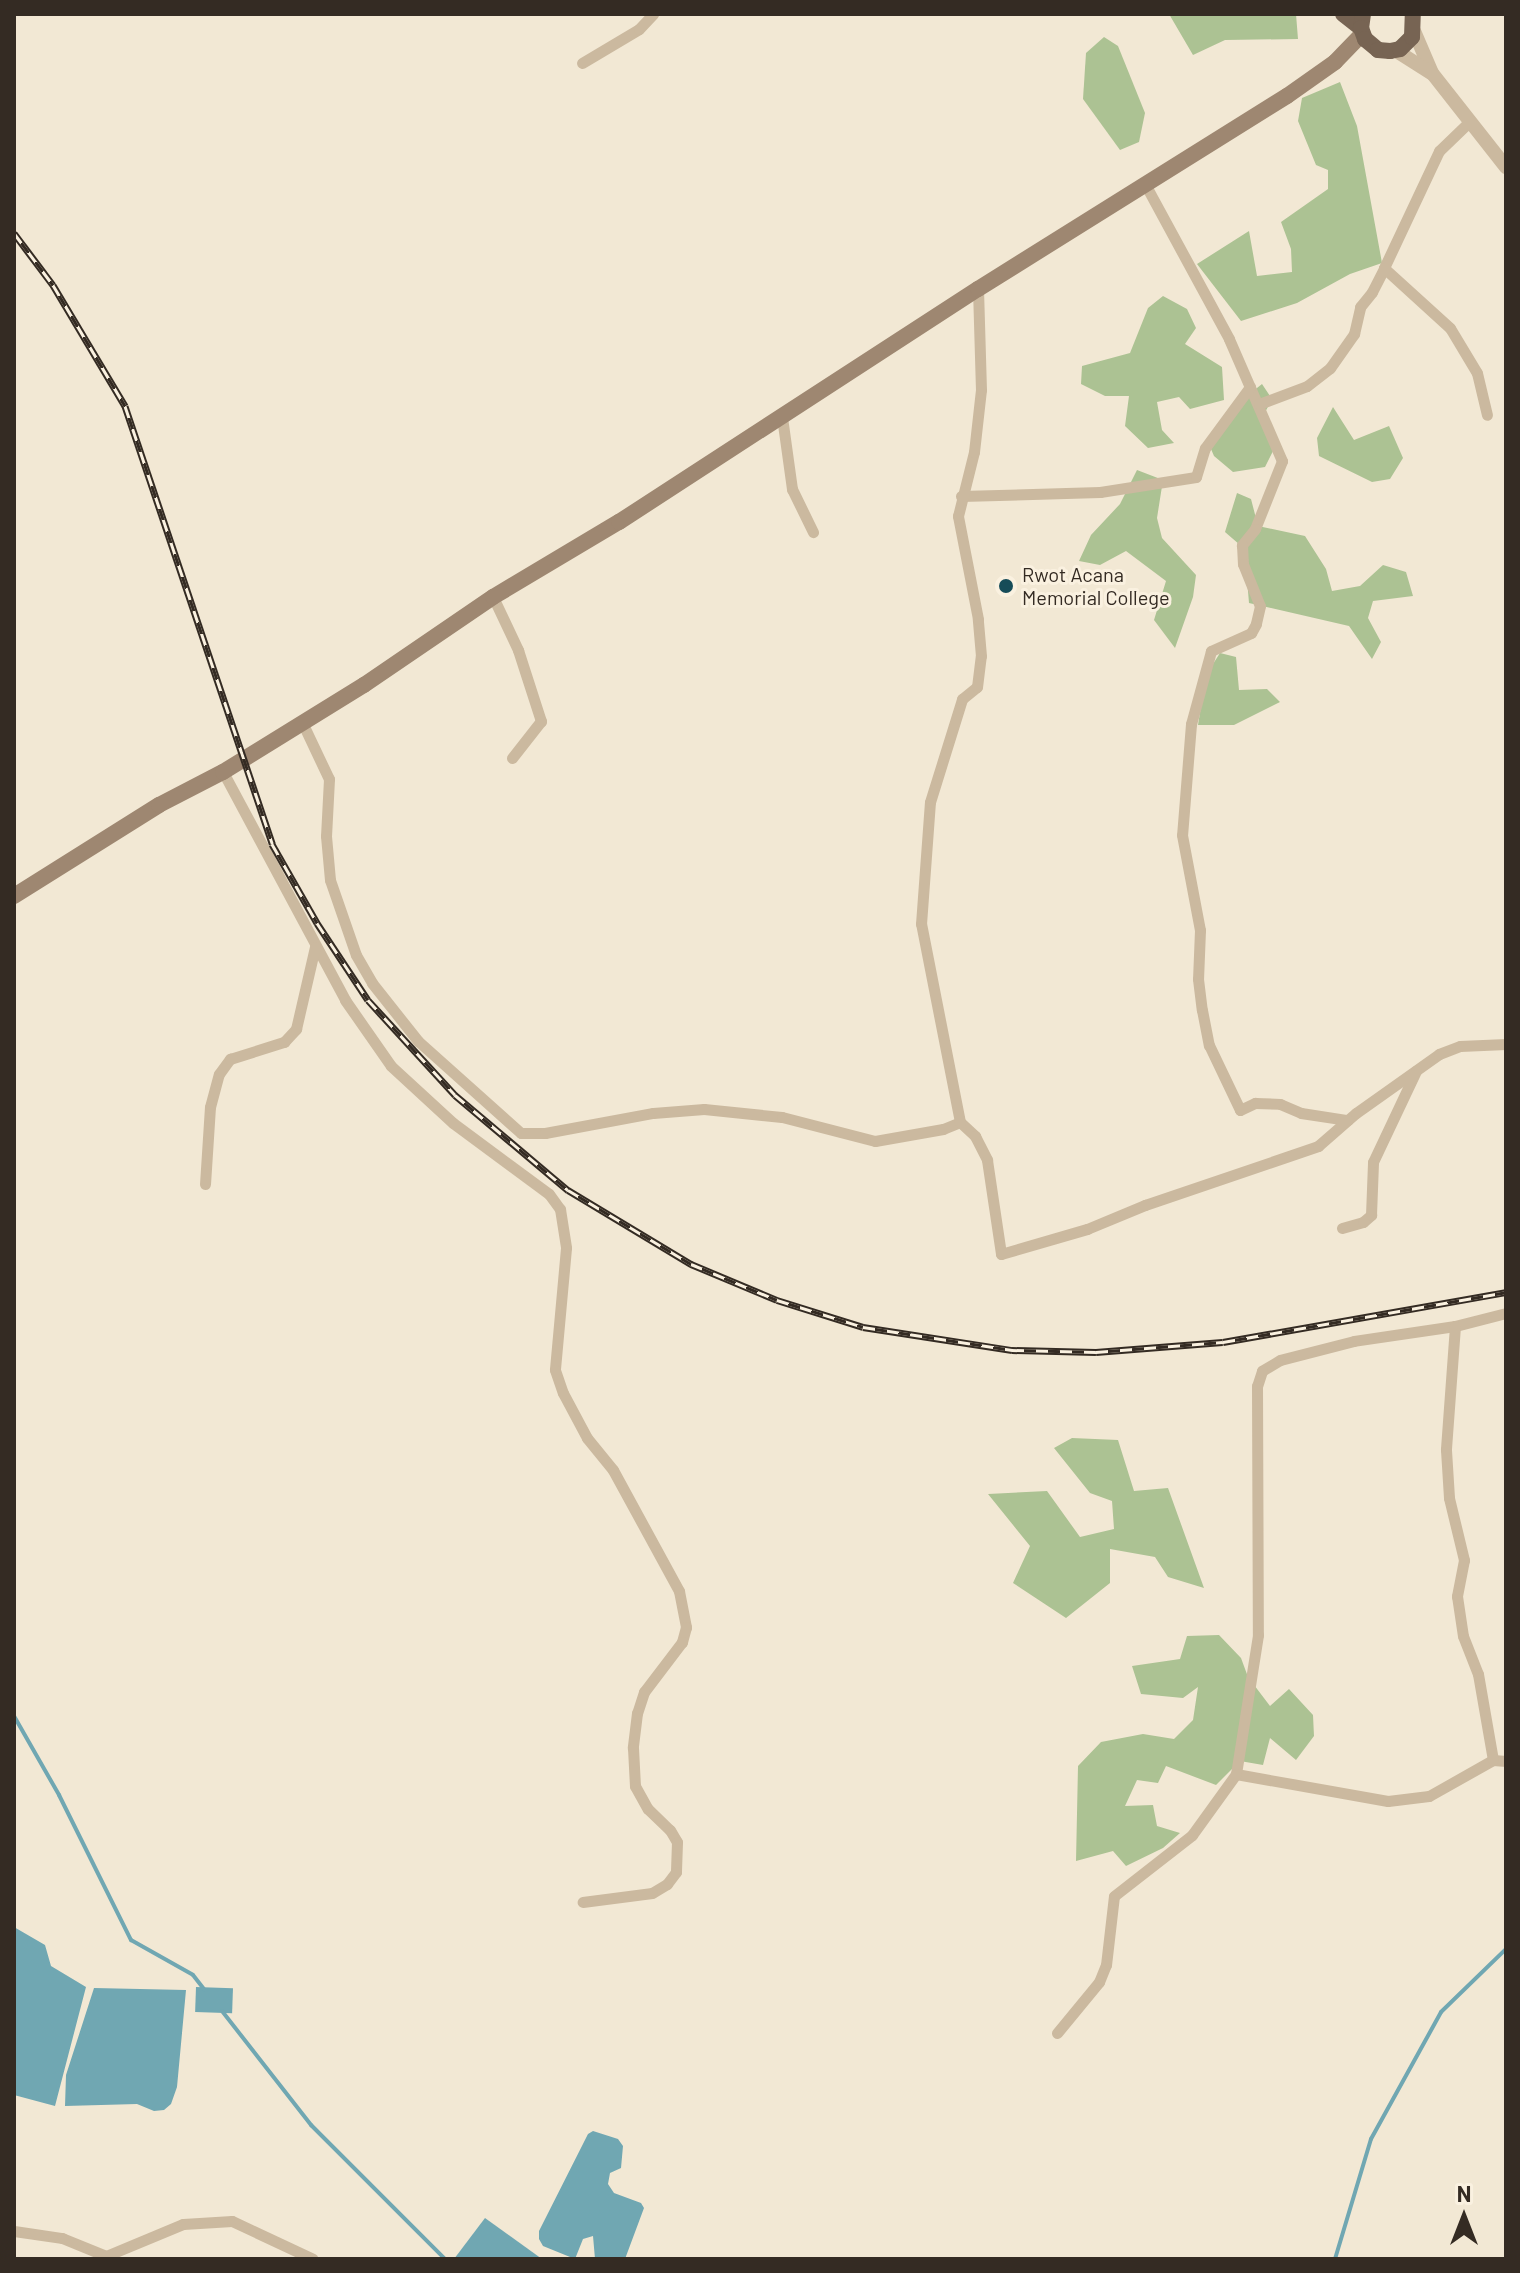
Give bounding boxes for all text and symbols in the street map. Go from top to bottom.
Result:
place label: Rwot Acana Memorial College [1022,562,1170,609]
marker: Rwot Acana Memorial College [997,577,1015,595]
north arrow [1424,2177,1504,2257]
text: N [1457,2180,1471,2206]

